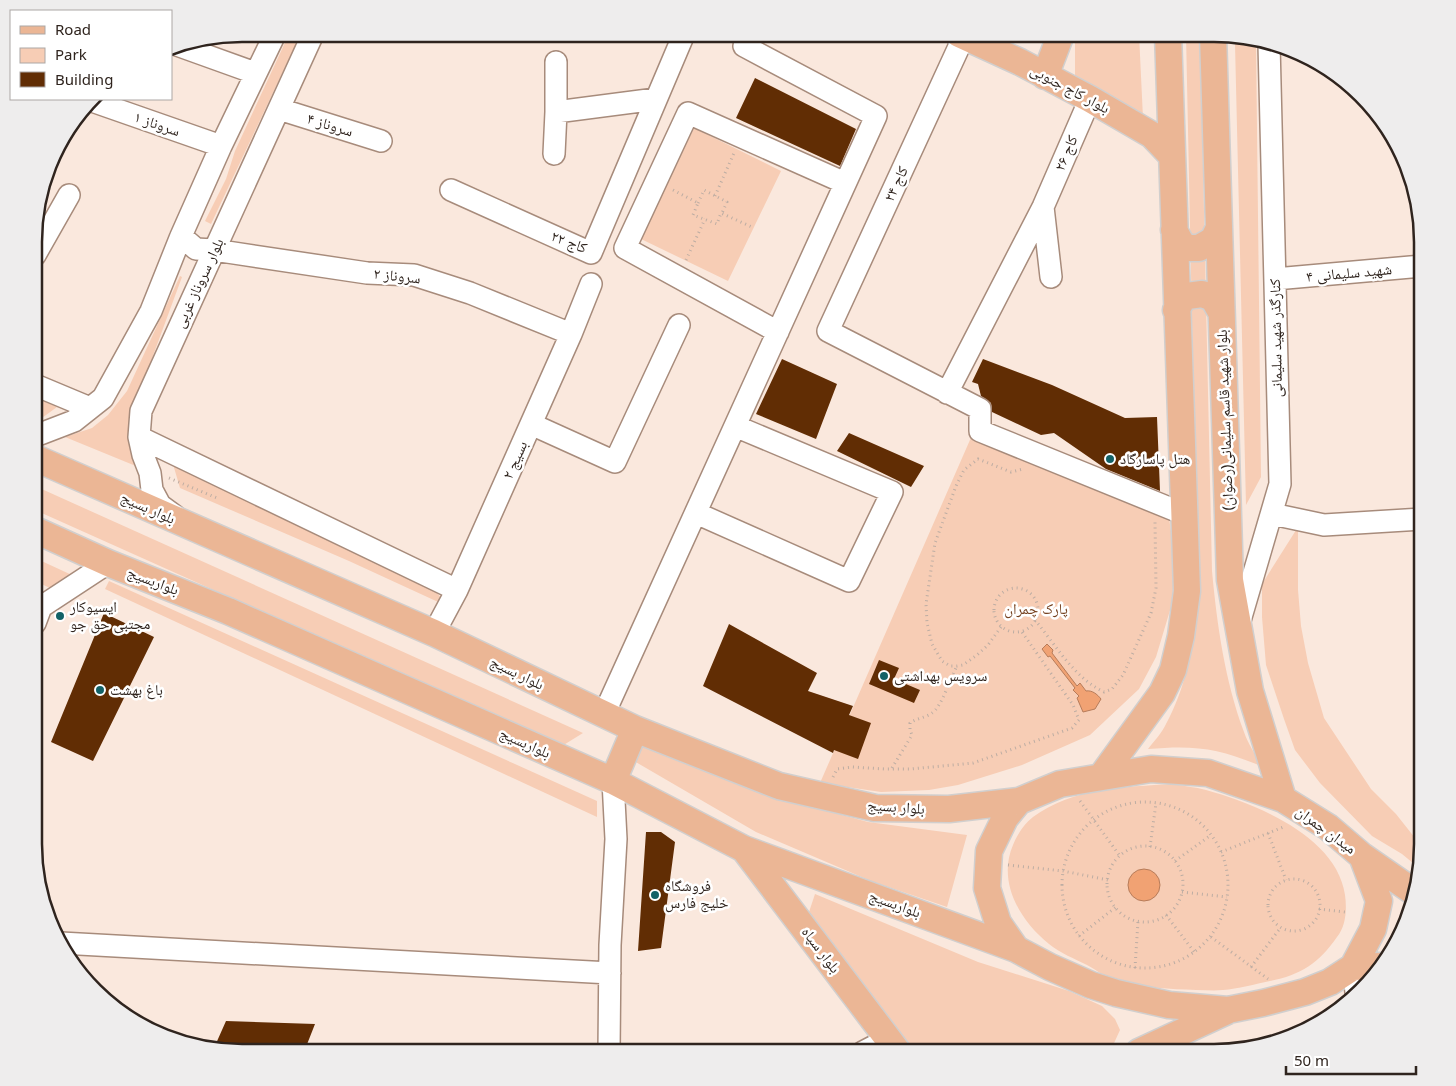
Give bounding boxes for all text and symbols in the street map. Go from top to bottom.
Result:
legend [10,10,172,100]
text: Road [55,19,91,39]
text: Park [55,44,87,64]
street label: بلوار کاج جنوبی [1027,59,1114,118]
text: Building [55,69,113,89]
street label: سروناز ۱ [132,106,183,140]
street label: سروناز ۴ [305,108,356,141]
street label: کاج ۲۶ [1049,132,1082,174]
street label: کاج ۲۴ [878,163,913,205]
street label: کاج ۲۲ [548,225,590,258]
street label: بلوار سروناز غربی [169,235,229,331]
street label: شهید سلیمانی ۴ [1305,258,1393,287]
street label: سروناز ۲ [373,263,422,287]
street label: کنارگذر شهید سلیمانی [1264,279,1287,397]
street label: بلوار شهید قاسم سلیمانی(رضوان) [1211,329,1238,511]
street label: بسیج ۲ [497,437,532,482]
place label: هتل پاسارگاد [1120,448,1190,469]
marker: هتل پاسارگاد [1104,453,1116,465]
street label: بلوار بسیج [118,486,179,529]
street label: بلواربسیج [124,561,182,600]
place label: ایسیوکار مجتبی حق جو [69,596,151,634]
park label: پارک چمران [1004,598,1068,619]
marker: ایسیوکار مجتبی حق جو [54,610,66,622]
street label: بلوار بسیج [487,650,548,695]
place label: سرویس بهداشتی [894,665,987,686]
marker: سرویس بهداشتی [878,670,890,682]
place label: باغ بهشت [110,679,163,700]
marker: باغ بهشت [94,684,106,696]
street label: بلواربسیج [496,722,554,763]
street label: بلوار بسیج [867,794,925,819]
street label: میدان چمران [1292,801,1361,859]
place label: فروشگاه خلیج فارس [665,875,729,913]
street label: بلواربسیج [866,884,924,923]
marker: فروشگاه خلیج فارس [649,889,661,901]
street label: بلوار سپاه [798,922,846,977]
scale bar [1286,1044,1416,1076]
text: 50 m [1294,1050,1329,1070]

